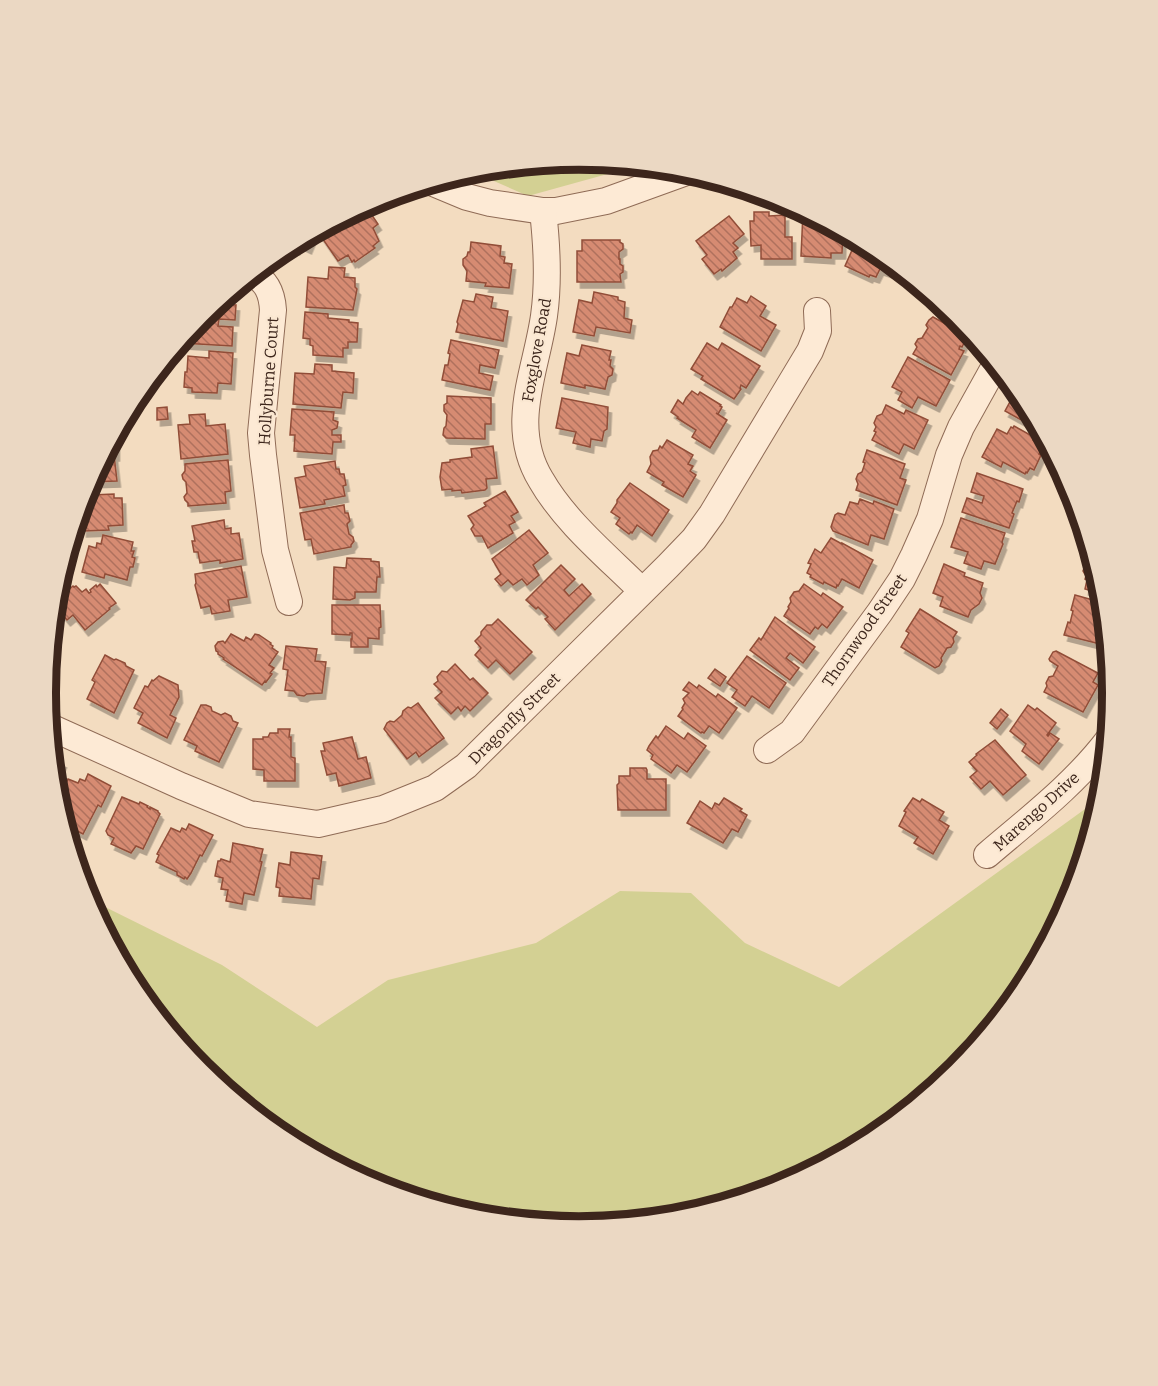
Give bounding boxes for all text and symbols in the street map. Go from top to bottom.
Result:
street label: Foxglove Road [518,296,555,404]
street label: Hollyburne Court [255,316,282,446]
street label: Thornwood Street [818,570,911,690]
street label: Dragonfly Street [465,669,564,768]
street label: Marengo Drive [990,768,1083,855]

